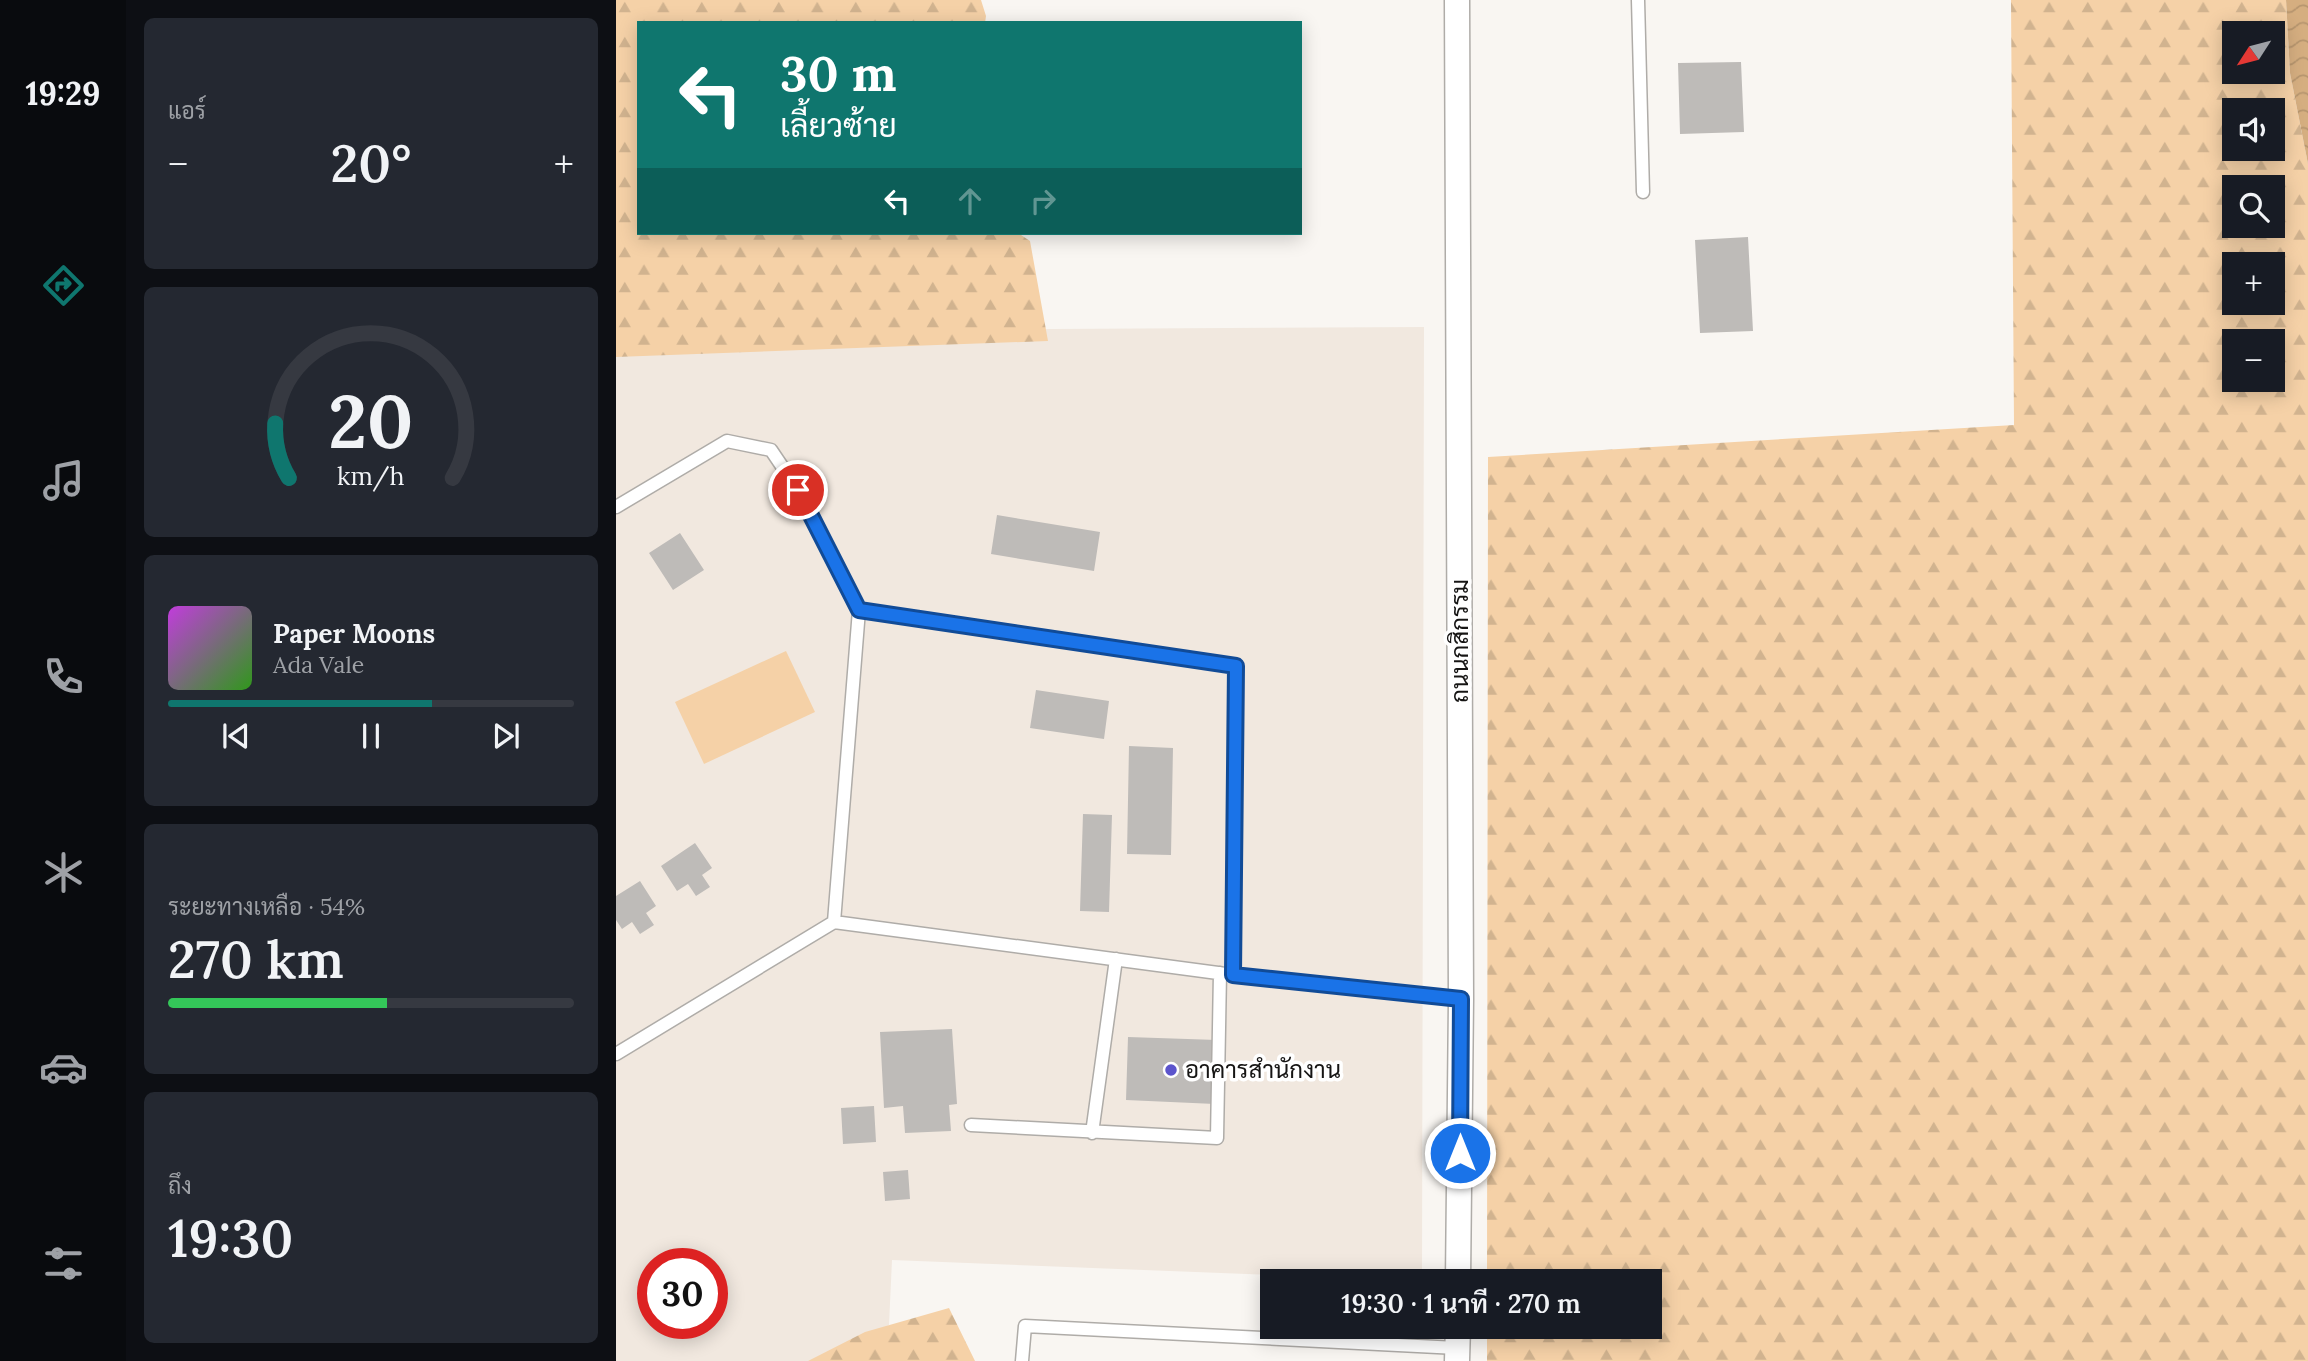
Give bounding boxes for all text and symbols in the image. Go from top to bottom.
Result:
north arrow [2222,21,2286,84]
map controls [2222,21,2285,392]
text: 30 m [780,42,897,104]
icon: left [665,49,756,140]
text: 19:29 [26,73,100,114]
text: แอร์ [168,96,206,125]
button: sound [2222,98,2285,161]
text: เลี้ยวซ้าย [780,105,897,146]
text: 20° [331,130,411,196]
text: − [168,140,188,188]
text: + [554,140,574,188]
button: search [2222,175,2285,238]
icon: left [878,182,916,220]
icon: ahead [951,182,989,220]
icon: right [1024,182,1062,220]
button: + [2222,252,2285,315]
icon: directions [39,261,88,310]
button: − [2222,329,2285,392]
text: 20 [328,375,414,468]
icon: music [39,456,88,505]
text: km/h [337,460,405,492]
pin [768,460,828,520]
icon: arrive [779,471,817,509]
street label: ถนนกสิกรรม [1444,579,1475,703]
text: Paper Moons [273,617,435,650]
text: Ada Vale [273,650,364,679]
icon: phone [39,652,88,701]
icon: previous [217,717,255,755]
icon: pause [352,717,390,755]
icon: next [487,717,525,755]
icon: climate [39,848,88,897]
text: ระยะทางเหลือ · 54% [168,892,365,921]
text: 270 km [168,926,344,992]
icon: car [39,1043,88,1092]
place label: อาคารสำนักงาน [1185,1054,1341,1085]
marker: อาคารสำนักงาน [1163,1062,1179,1078]
position arrow [1423,1116,1497,1190]
text: ถึง [168,1171,192,1200]
text: 19:30 [168,1205,293,1271]
icon: filters [39,1239,88,1288]
speed limit sign: 30 [637,1248,728,1339]
text: 19:30 · 1 นาที · 270 m [1341,1287,1581,1320]

